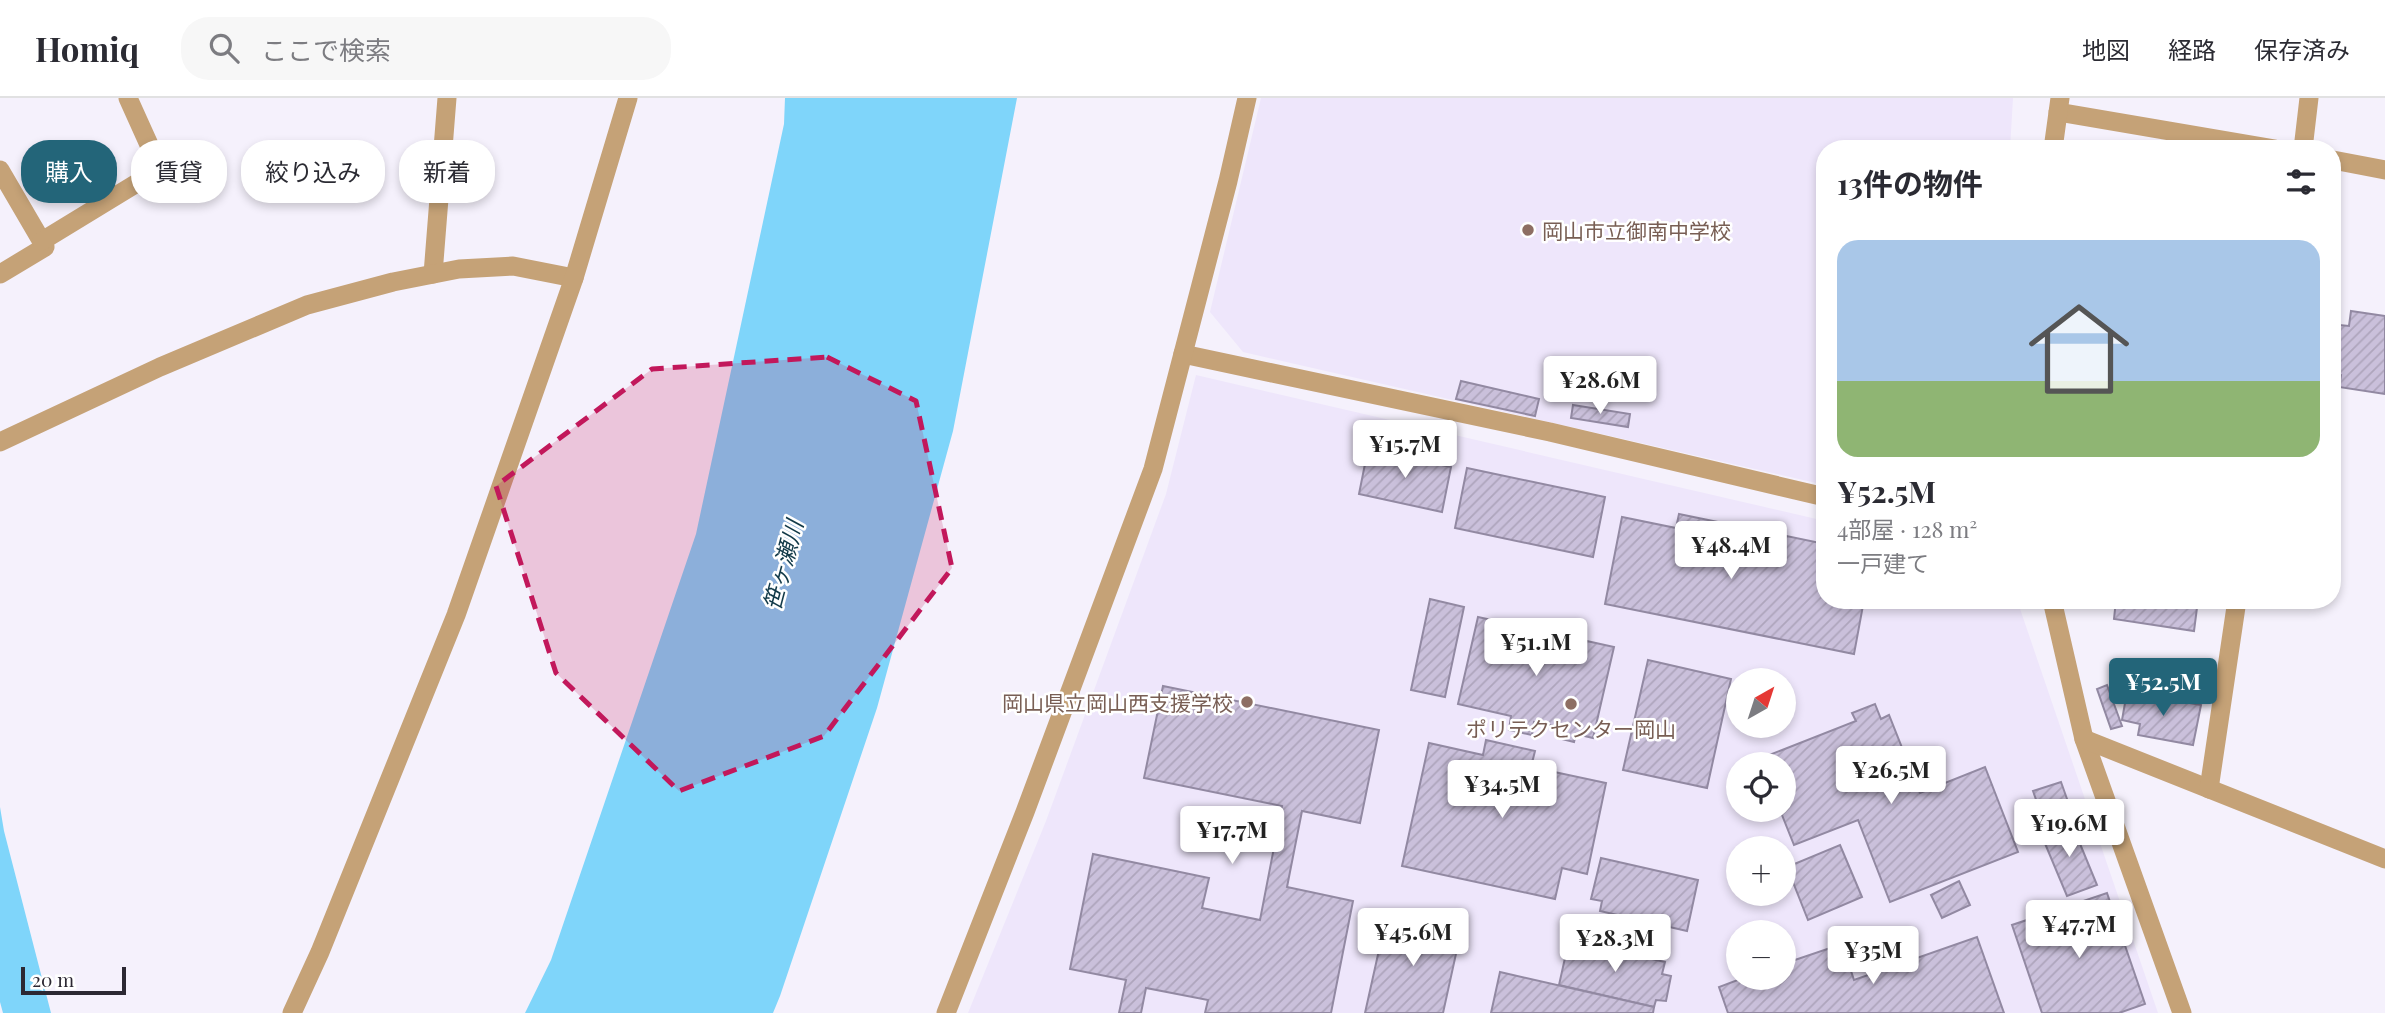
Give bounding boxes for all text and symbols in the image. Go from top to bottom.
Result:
search box [181,17,671,80]
text: Homiq [35,26,139,70]
icon: search [205,29,243,67]
text: ここで検索 [261,32,391,67]
text: 地図 [2082,33,2130,65]
text: 経路 [2168,33,2216,65]
text: 保存済み [2254,33,2350,65]
chip: 購入 [21,140,117,203]
chip: 賃貸 [131,140,227,203]
chip: 絞り込み [241,140,385,203]
chip: 新着 [399,140,495,203]
text: 13件の物件 [1837,163,1983,203]
icon: filters [2282,163,2320,201]
place label: 岡山市立御南中学校 [1542,216,1731,244]
marker: 岡山市立御南中学校 [1520,222,1536,238]
icon: home [2016,286,2142,412]
pin: ¥28.6M [1543,356,1657,416]
text: ¥28.6M [1560,363,1640,394]
pin: ¥15.7M [1348,420,1462,480]
text: ¥15.7M [1369,427,1441,458]
text: ¥52.5M [1837,471,1936,511]
text: 4部屋 · 128 m² [1837,513,1977,544]
water label: 笹ヶ瀬川 [755,514,810,613]
pin: ¥48.4M [1674,522,1788,581]
text: ¥48.4M [1691,528,1771,559]
text: 一戸建て [1837,547,1929,578]
pin: ¥51.1M [1479,618,1593,678]
text: ¥51.1M [1500,625,1572,656]
pin: ¥52.5M [2106,658,2220,718]
text: ¥52.5M [2125,665,2201,696]
north arrow [1726,668,1796,738]
map controls [1726,668,1796,990]
place label: 岡山県立岡山西支援学校 [1002,688,1233,716]
marker: 岡山県立岡山西支援学校 [1239,694,1255,710]
marker: ポリテクセンター岡山 [1563,696,1579,712]
place label: ポリテクセンター岡山 [1466,714,1676,742]
pin: ¥26.5M [1834,746,1948,806]
button: locate [1726,752,1796,822]
text: ¥26.5M [1852,753,1930,784]
pin: ¥34.5M [1445,760,1559,820]
text: ¥34.5M [1464,767,1540,798]
pin: ¥19.6M [2012,800,2126,859]
pin: ¥17.7M [1175,806,1289,866]
text: ¥19.6M [2030,806,2108,837]
text: ¥17.7M [1196,813,1268,844]
button: + [1726,836,1796,906]
pin: ¥47.7M [2022,900,2136,960]
text: ¥47.7M [2042,907,2116,938]
pin: ¥45.6M [1356,908,1470,968]
pin: ¥28.3M [1558,914,1672,974]
text: ¥45.6M [1374,915,1452,946]
button: − [1726,920,1796,990]
text: ¥28.3M [1576,921,1654,952]
pin: ¥35M [1832,926,1914,986]
text: ¥35M [1844,933,1902,964]
scale bar [21,964,126,996]
text: 20 m [32,966,74,992]

